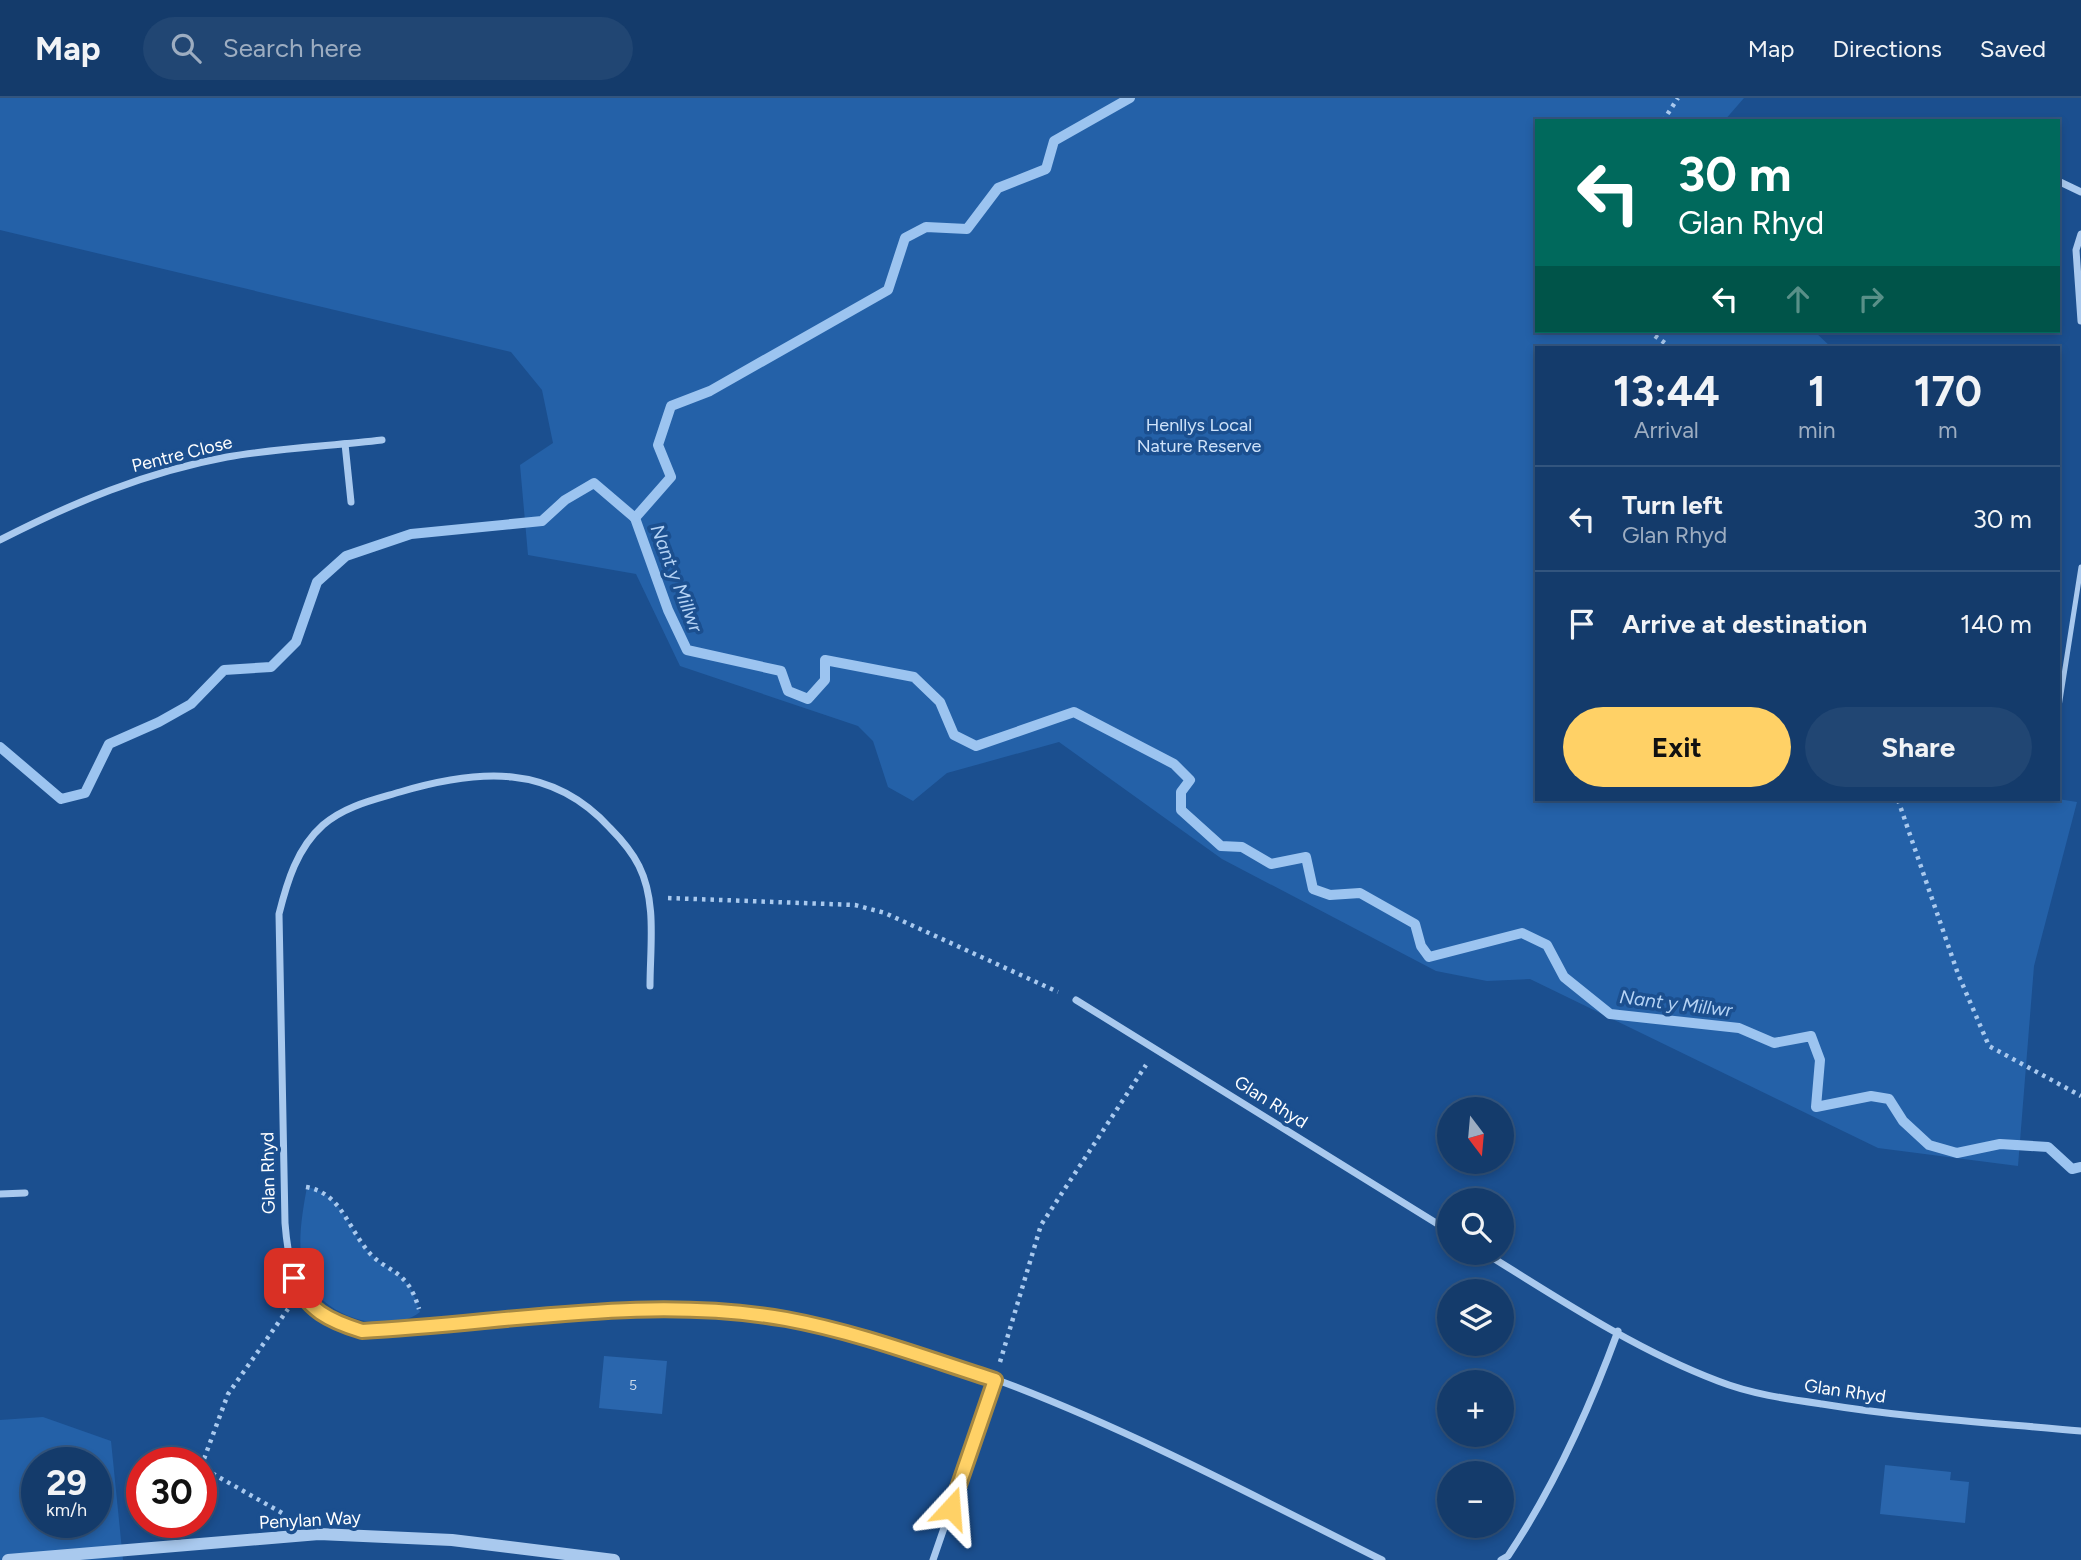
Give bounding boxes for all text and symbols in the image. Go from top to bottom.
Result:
search box [143,17,633,80]
text: Map [35,29,101,68]
icon: search [167,29,205,67]
text: Search here [223,32,362,64]
text: Map [1748,34,1794,63]
text: Directions [1832,34,1942,63]
text: Saved [1980,34,2046,63]
text: 30 m [1678,144,1791,203]
icon: left [1563,147,1654,238]
text: Glan Rhyd [1678,204,1824,242]
icon: left [1706,280,1744,318]
icon: ahead [1779,280,1817,318]
icon: right [1852,280,1890,318]
text: 13:44 [1613,366,1720,417]
text: 1 [1808,366,1826,417]
text: 170 [1914,366,1982,417]
park label: Henllys Local Nature Reserve [1137,414,1262,457]
text: Arrival [1634,416,1699,444]
text: min [1798,416,1836,444]
text: m [1938,416,1958,444]
street label: Pentre Close [129,431,235,477]
text: Turn left [1622,489,1723,521]
icon: left [1563,500,1601,538]
text: 30 m [1973,503,2032,535]
water label: Nant y Millwr [645,521,708,636]
text: Glan Rhyd [1622,521,1727,549]
icon: arrive [1563,605,1601,643]
text: Arrive at destination [1622,608,1867,640]
text: 140 m [1960,608,2032,640]
button: Exit [1563,707,1791,787]
button: Share [1805,707,2032,787]
water label: Nant y Millwr [1618,985,1734,1022]
street label: Glan Rhyd [1230,1071,1312,1133]
north arrow [1437,1097,1514,1174]
map controls [1437,1097,1514,1538]
street label: Glan Rhyd [256,1132,280,1214]
button: search [1437,1188,1514,1265]
pin [264,1248,324,1308]
icon: arrive [275,1259,313,1297]
button: layers [1437,1279,1514,1356]
button: + [1437,1370,1514,1447]
street label: Glan Rhyd [1803,1374,1887,1408]
house number: 5 [629,1377,637,1394]
speed limit sign: 30 [126,1447,217,1538]
button: − [1437,1461,1514,1538]
text: 29 [46,1462,87,1504]
position arrow [914,1471,988,1545]
text: km/h [46,1499,87,1521]
street label: Penylan Way [258,1506,362,1534]

